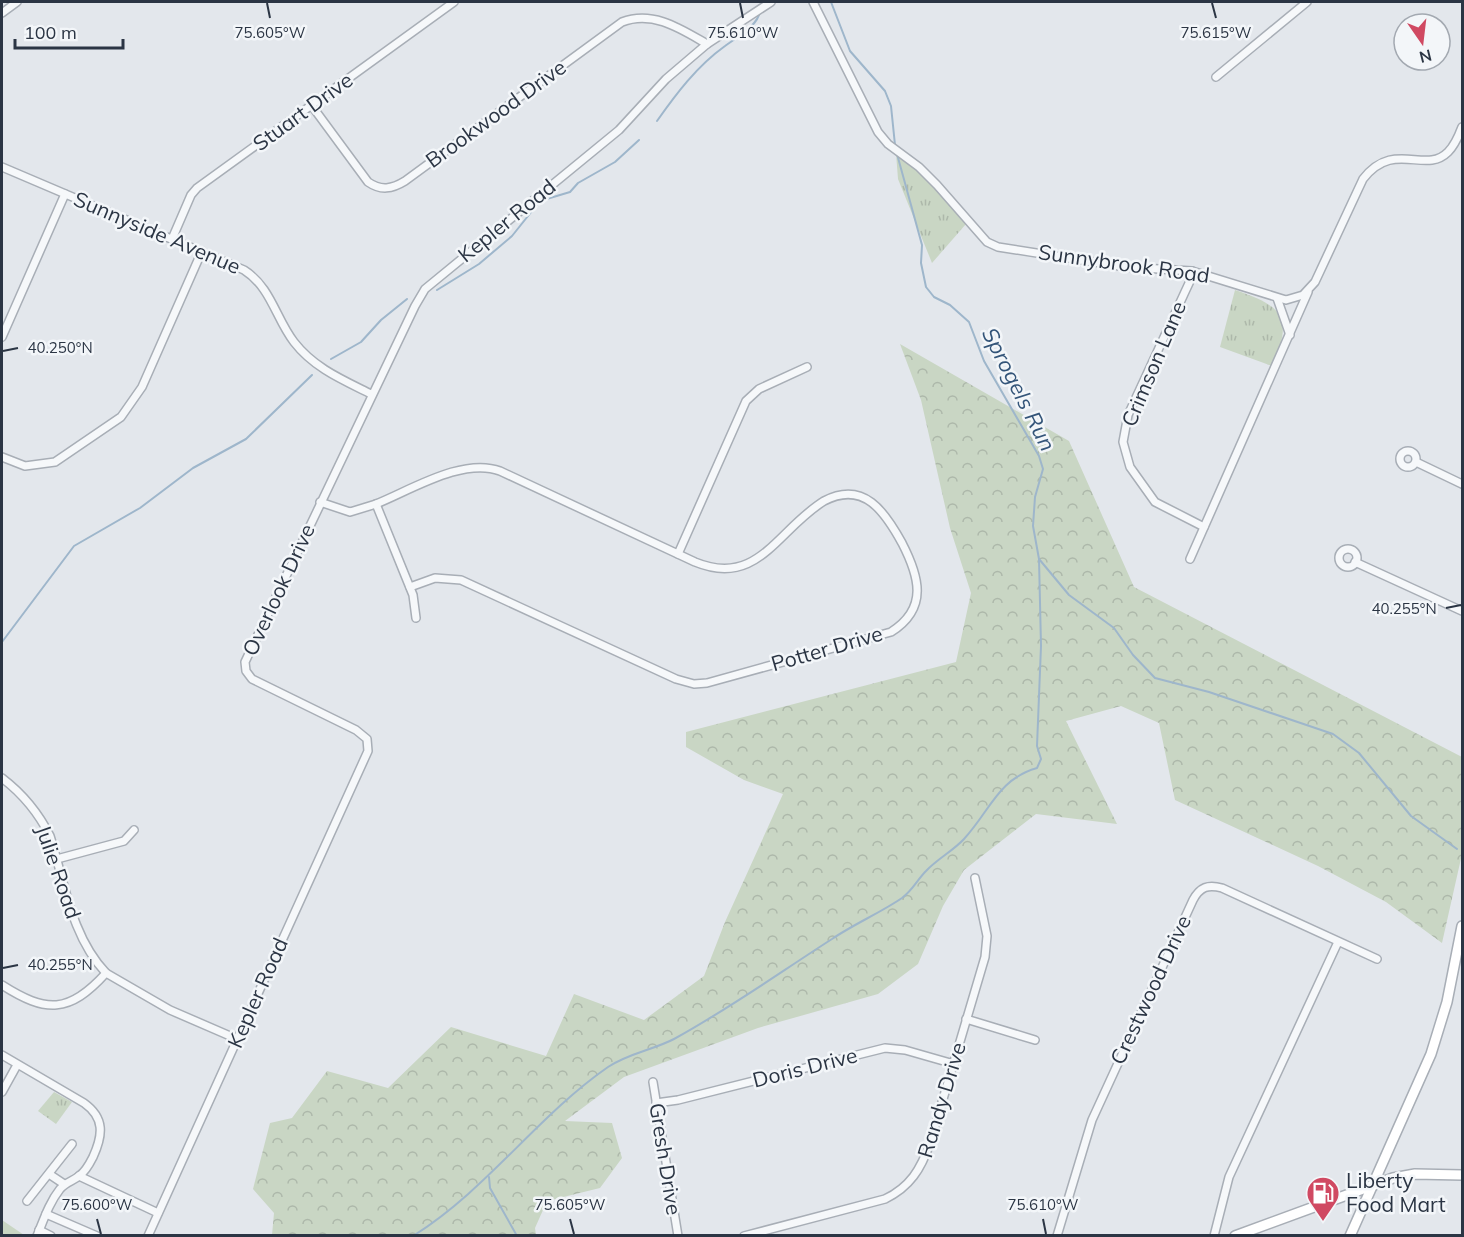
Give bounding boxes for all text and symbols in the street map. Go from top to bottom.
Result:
scale bar [15,12,123,50]
north arrow [1392,12,1452,72]
text: 100 m [24,21,77,44]
text: 75.605°W [235,23,306,42]
text: 75.610°W [708,23,779,42]
text: 75.615°W [1181,23,1252,42]
text: N [1417,45,1434,68]
street label: Brookwood Drive [420,54,571,173]
street label: Stuart Drive [248,66,357,156]
street label: Kepler Road [452,173,560,267]
street label: Sunnyside Avenue [70,185,245,279]
street label: Sunnybrook Road [1037,238,1211,288]
street label: Crimson Lane [1115,297,1191,430]
water label: Sprogels Run [976,322,1062,456]
text: 40.250°N [27,338,93,357]
street label: Overlook Drive [236,520,320,660]
text: 40.255°N [1371,599,1437,618]
street label: Potter Drive [768,620,885,676]
street label: Julie Road [31,821,87,922]
street label: Crestwood Drive [1104,911,1196,1068]
street label: Kepler Road [221,933,293,1052]
text: 40.255°N [27,955,93,974]
street label: Randy Drive [911,1039,971,1161]
street label: Doris Drive [750,1041,860,1093]
street label: Gresh Drive [644,1101,688,1217]
place label: Liberty Food Mart [1346,1167,1446,1217]
fuel station icon: Liberty Food Mart [1305,1175,1341,1222]
text: 75.600°W [62,1195,133,1214]
text: 75.605°W [535,1195,606,1214]
text: 75.610°W [1008,1195,1079,1214]

